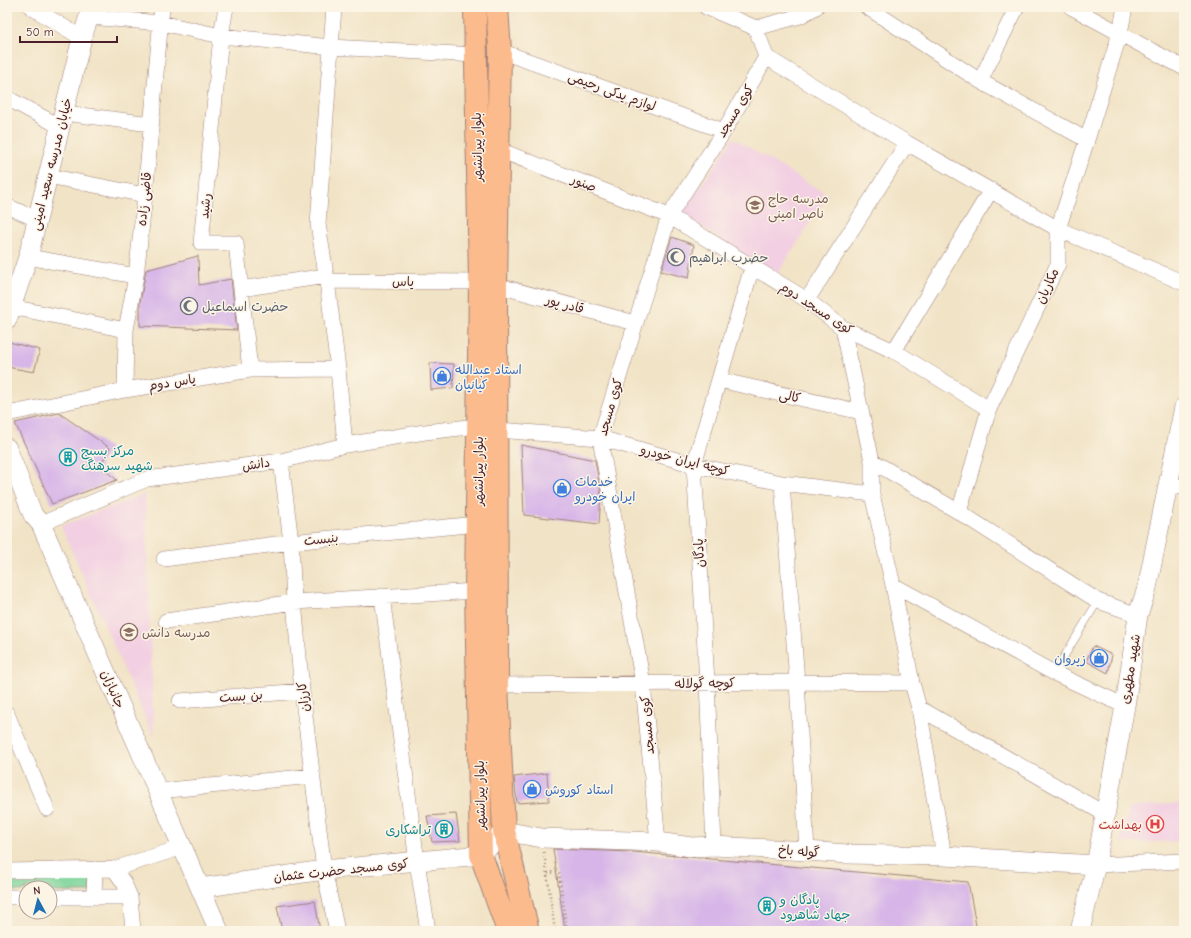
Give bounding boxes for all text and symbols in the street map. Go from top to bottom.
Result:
scale bar [20,18,117,44]
text: 50 m [26,25,54,39]
street label: لوازم یدکی رحیمی [565,68,658,117]
street label: کوی مسجد [713,81,758,141]
street label: خیابان مدرسه سعید امینی [27,96,77,232]
street label: بلوار پیرانشهر [469,112,486,183]
street label: قاضی زاده [134,171,156,227]
street label: صنور [568,171,599,196]
place label: مدرسه حاج ناصر امینی [768,191,829,223]
street label: رشید [196,193,215,219]
school or university icon: مدرسه حاج ناصر امینی [745,195,765,215]
mosque icon: حضرب ابراهیم [666,247,686,267]
place label: حضرب ابراهیم [689,250,768,268]
street label: مکاریان [1032,266,1063,307]
street label: یاس [392,274,414,290]
street label: کوی مسجد دوم [776,279,857,340]
street label: قادر پور [543,291,586,317]
mosque icon: حضرت اسماعیل [179,296,199,316]
place label: حضرت اسماعیل [202,299,289,315]
place label: استاد عبدالله کیانیان [455,362,522,393]
shop icon: استاد عبدالله کیانیان [432,366,452,386]
street label: یاس دوم [147,371,197,396]
street label: کوی مسجد [595,376,626,438]
street label: کالی [777,386,803,408]
street label: بلوار پیرانشهر [471,436,487,507]
street label: کوچه ایران خودرو [638,441,731,479]
place label: مرکز بسیج شهید سرهنگ [81,443,153,474]
building icon: مرکز بسیج شهید سرهنگ [58,447,78,467]
street label: دانش [241,455,271,473]
place label: خدمات ایران خودرو [574,474,635,505]
shop icon: خدمات ایران خودرو [552,478,572,498]
street label: بنبست [303,530,339,549]
street label: پادگان [691,538,708,568]
school or university icon: مدرسه دانش [119,622,139,642]
place label: مدرسه دانش [142,625,211,641]
street label: شهید مطهری [1117,633,1144,705]
shop icon: زیروان [1089,648,1109,668]
place label: زیروان [1054,651,1086,667]
street label: جانبازان [97,668,128,711]
street label: کوچه گولاله [675,675,736,692]
street label: کارزان [294,680,313,713]
street label: بن بست [219,687,263,706]
street label: کوی مسجد [637,694,658,755]
street label: بلوار پیرانشهر [472,760,489,831]
shop icon: استاد کوروش [522,779,542,799]
place label: استاد کوروش [545,782,614,798]
hospital icon: بهداشت [1145,814,1165,834]
place label: بهداشت [1099,817,1142,833]
building icon: تراشکاری [434,819,454,839]
place label: تراشکاری [386,822,431,838]
street label: گوله باخ [778,842,821,862]
street label: کوی مسجد حضرت عثمان [273,855,410,886]
north arrow [18,880,58,920]
text: N [32,884,41,897]
place label: پادگان و جهاد شاهرود [779,892,850,923]
building icon: پادگان و جهاد شاهرود [757,896,777,916]

